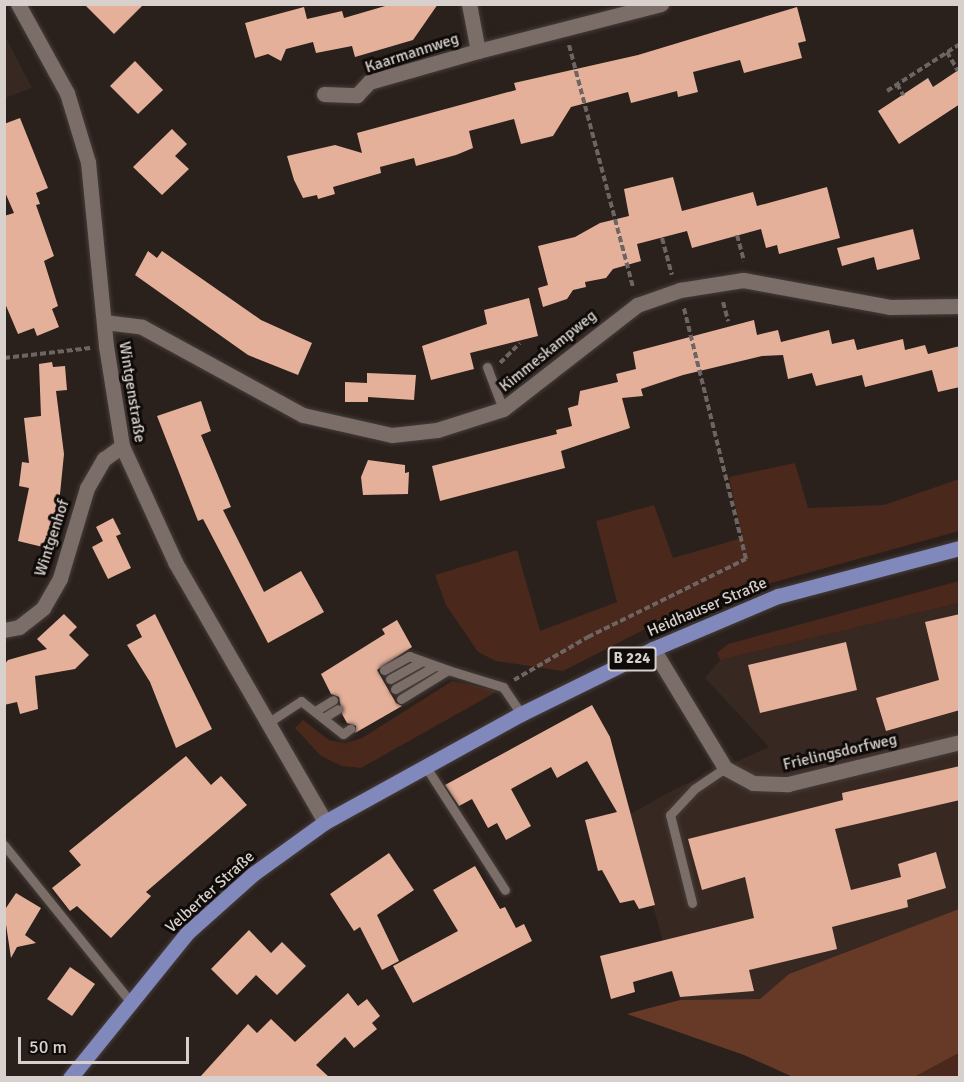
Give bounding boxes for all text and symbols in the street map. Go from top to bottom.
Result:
street label: Kaarmannweg [363,29,461,77]
street label: Kimmeskampweg [496,306,600,396]
street label: Wintgenstraße [115,340,149,444]
street label: Wintgenhof [31,497,73,579]
street label: Heidhauser Straße [644,573,770,641]
road number: B 224 [606,647,658,671]
street label: Frielingsdorfweg [781,730,899,774]
street label: Velberter Straße [162,847,258,937]
scale bar [21,1025,192,1063]
text: 50 m [29,1036,67,1058]

